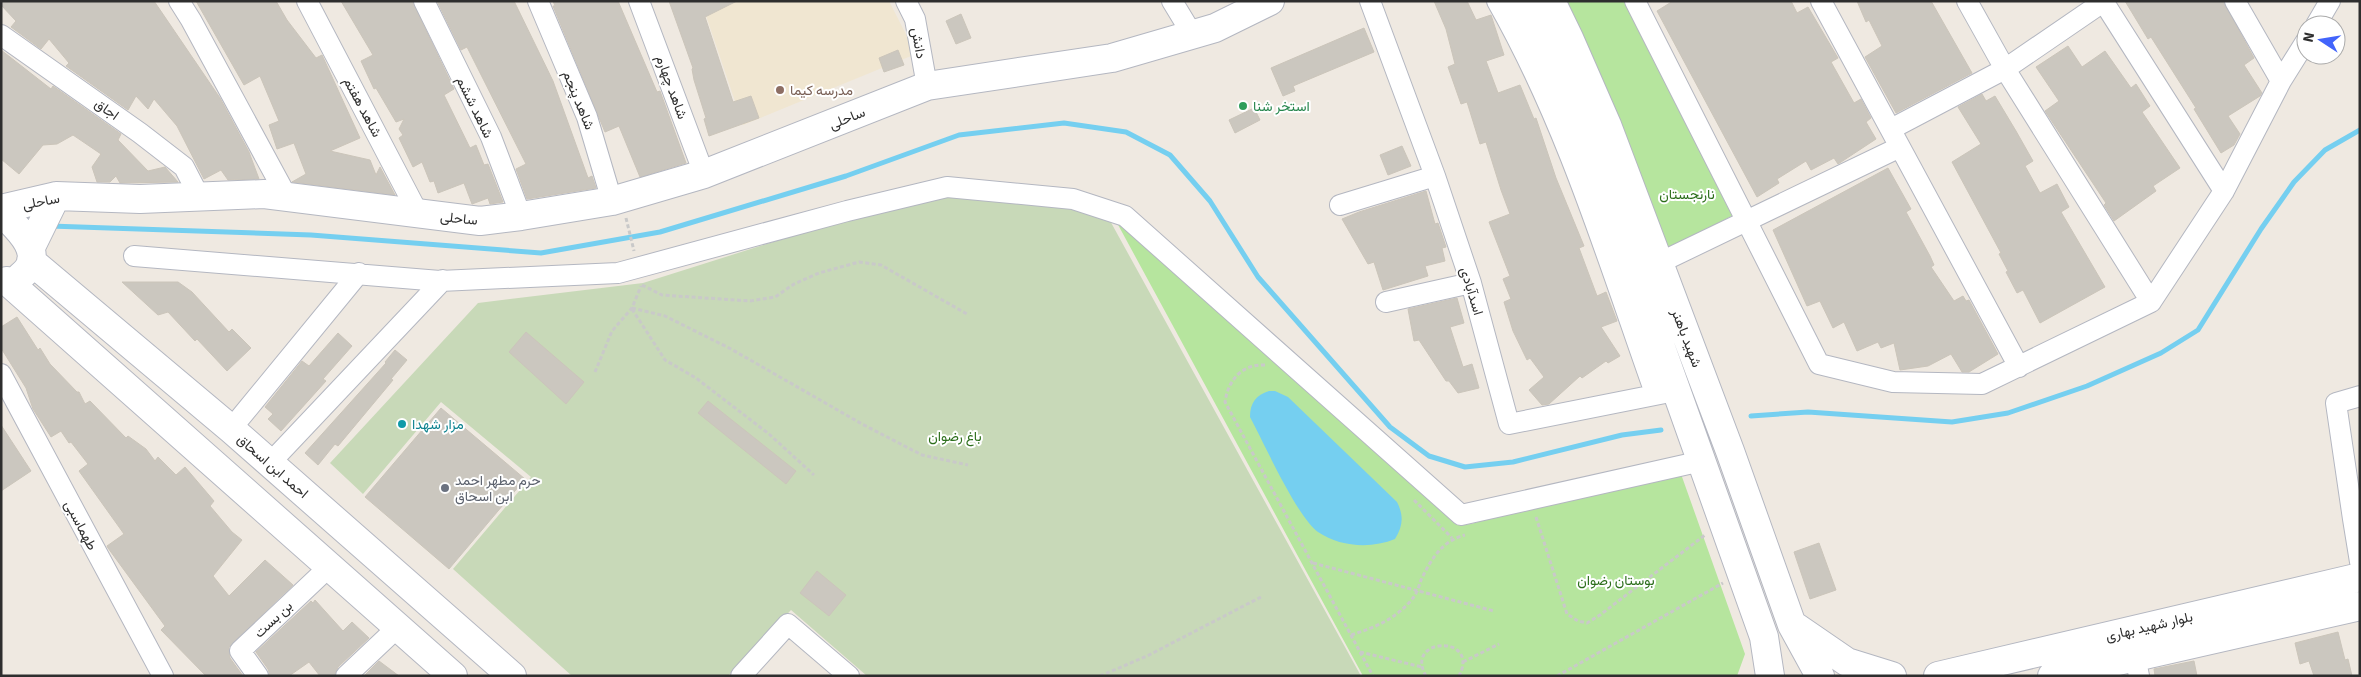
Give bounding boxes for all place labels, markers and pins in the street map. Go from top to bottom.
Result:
place label: مدرسه کیما [790,82,853,99]
marker: مدرسه کیما [774,84,786,96]
place label: استخر شنا [1253,98,1310,115]
marker: استخر شنا [1237,100,1249,112]
place label: مزار شهدا [412,416,464,433]
marker: مزار شهدا [396,418,408,430]
place label: حرم مطهر احمد ابن اسحاق [455,472,541,505]
marker: حرم مطهر احمد ابن اسحاق [439,482,451,494]

